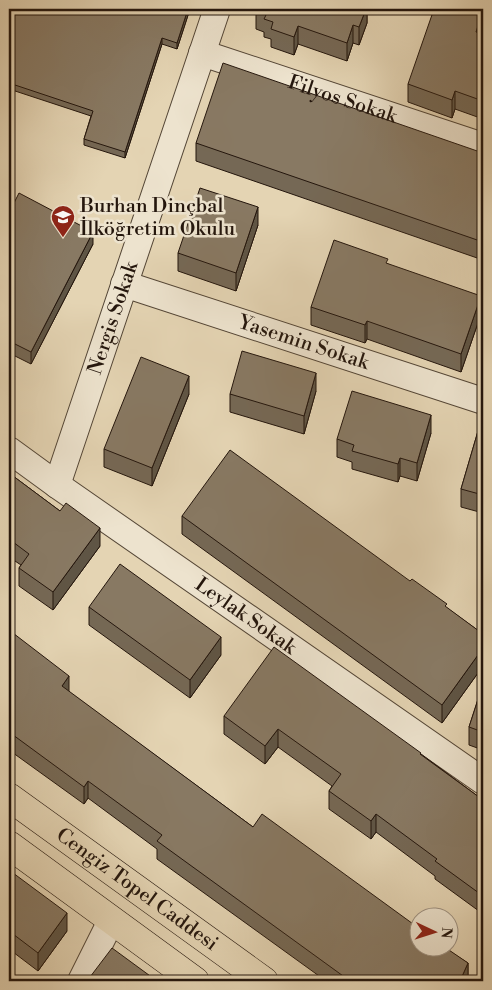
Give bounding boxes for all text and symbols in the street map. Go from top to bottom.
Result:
street label: Filyos Sokak [285,70,402,130]
place label: Burhan Dinçbal İlköğretim Okulu [79,194,236,242]
school or university icon: Burhan Dinçbal İlköğretim Okulu [50,204,76,238]
street label: Nergis Sokak [83,257,144,378]
street label: Yasemin Sokak [234,309,374,376]
street label: Leylak Sokak [190,572,302,661]
street label: Cengiz Topel Caddesi [51,823,223,957]
north arrow [410,908,460,958]
text: N [437,927,455,939]

